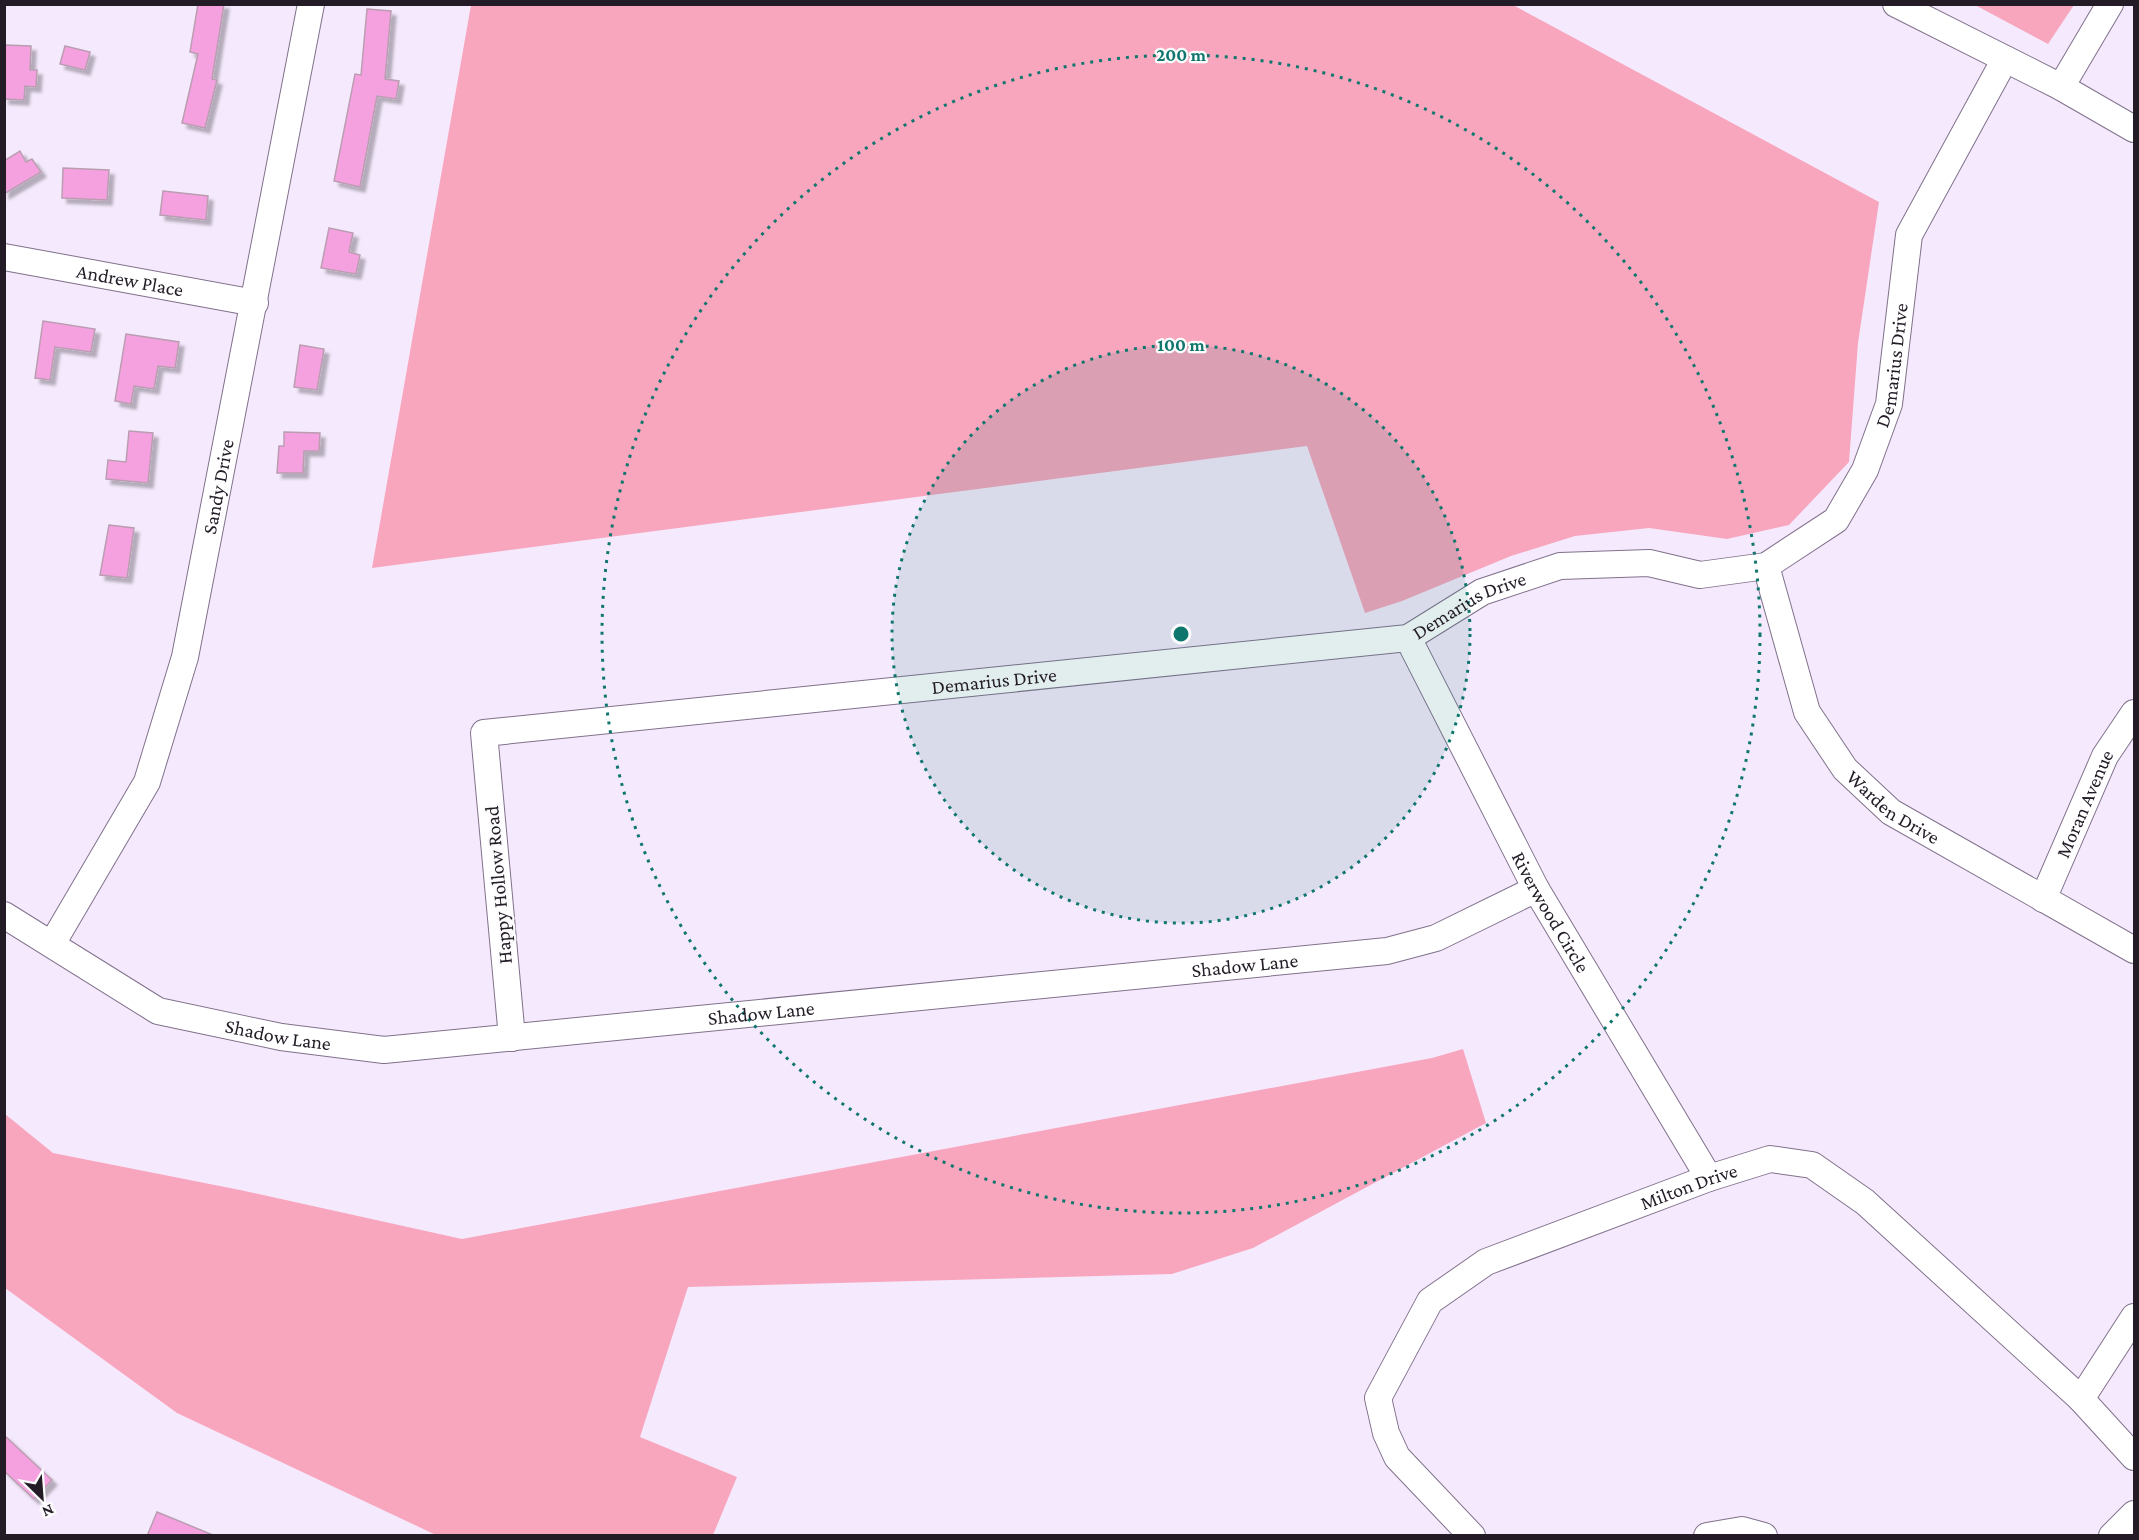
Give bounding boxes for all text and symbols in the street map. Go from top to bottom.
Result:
text: 200 m [1156,45,1207,65]
street label: Andrew Place [75,260,185,301]
street label: Demarius Drive [1870,302,1912,430]
text: 100 m [1157,335,1205,355]
street label: Sandy Drive [198,437,238,536]
street label: Demarius Drive [1408,567,1529,644]
centre of rings [1171,624,1191,644]
street label: Demarius Drive [930,663,1058,698]
street label: Moran Avenue [2051,745,2118,861]
street label: Warden Drive [1842,765,1944,848]
street label: Happy Hollow Road [480,804,517,965]
street label: Riverwood Circle [1508,848,1594,977]
street label: Shadow Lane [1190,949,1299,981]
street label: Shadow Lane [707,997,816,1029]
street label: Shadow Lane [223,1015,333,1054]
street label: Milton Drive [1637,1159,1740,1214]
north arrow [12,1468,72,1528]
text: N [40,1501,57,1521]

